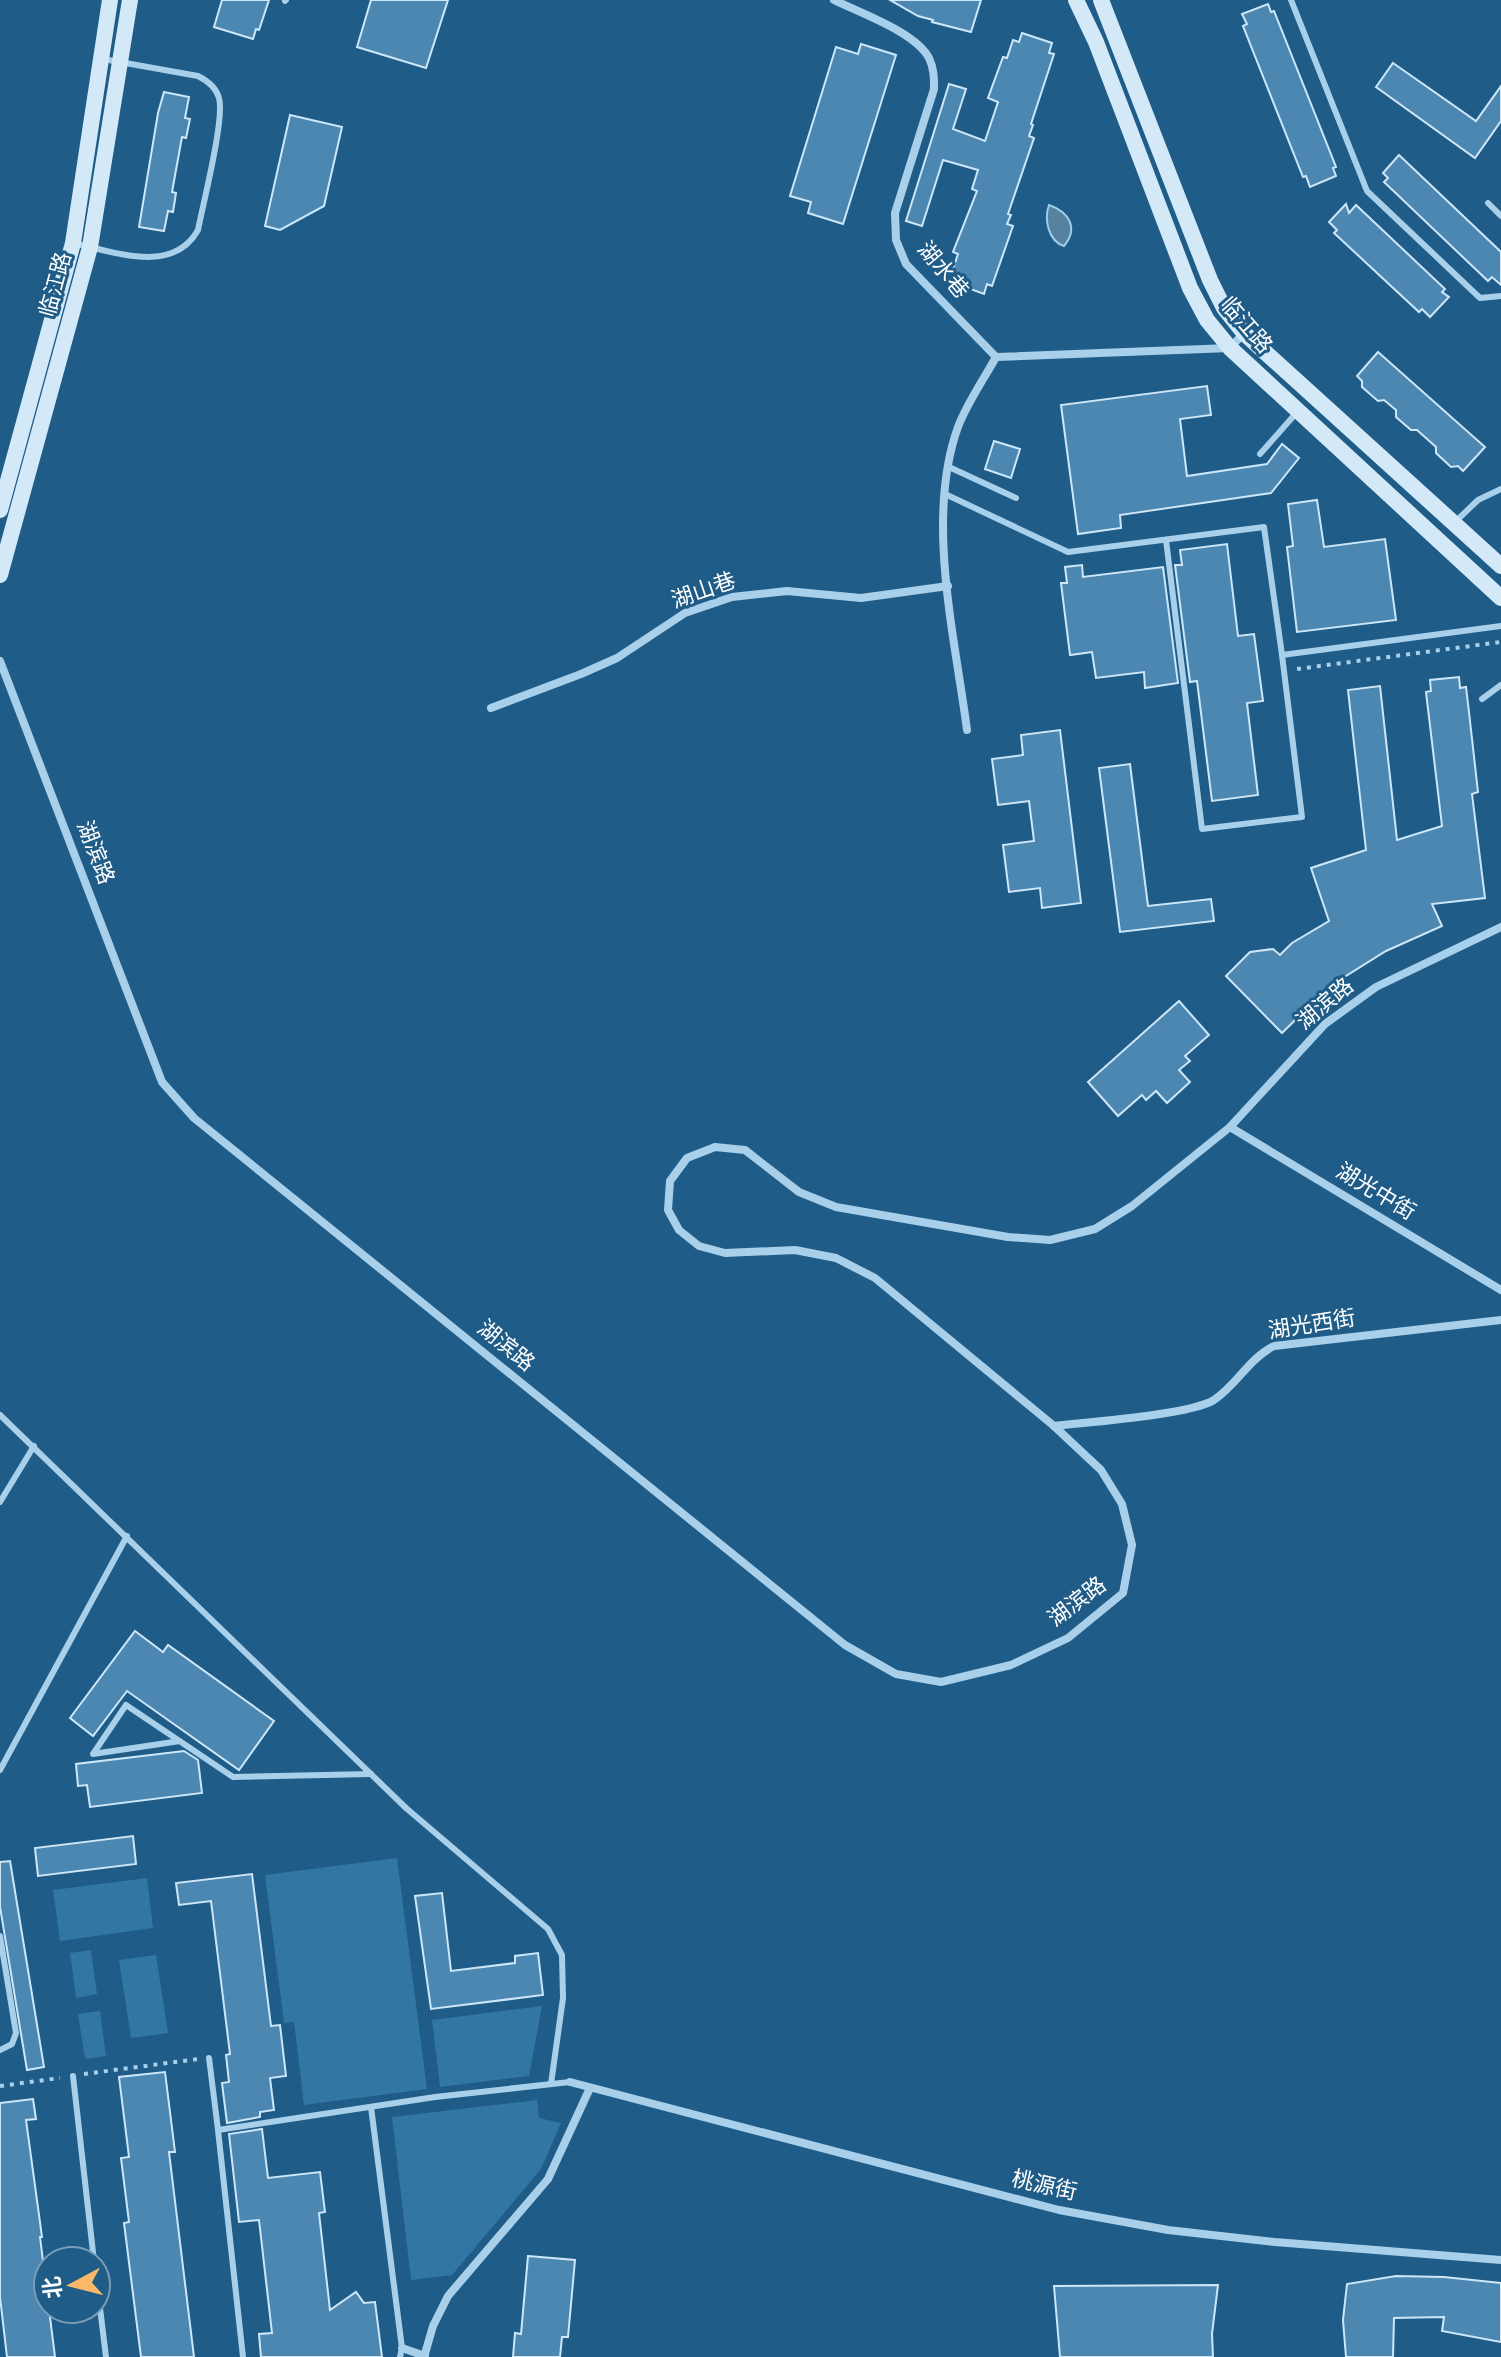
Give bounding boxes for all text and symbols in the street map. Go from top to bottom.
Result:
street label: 湖水巷 [910,237,974,305]
street label: 临江路 [35,250,79,320]
street label: 临江路 [1213,292,1277,360]
street label: 湖山巷 [668,568,740,616]
street label: 湖滨路 [70,817,118,889]
street label: 湖滨路 [1292,973,1360,1037]
street label: 湖光中街 [1330,1159,1420,1227]
street label: 湖光西街 [1266,1306,1358,1346]
street label: 湖滨路 [471,1316,539,1378]
street label: 湖滨路 [1044,1572,1112,1634]
street label: 桃源街 [1009,2166,1079,2208]
north arrow [32,2245,112,2325]
text: 北 [40,2275,69,2300]

